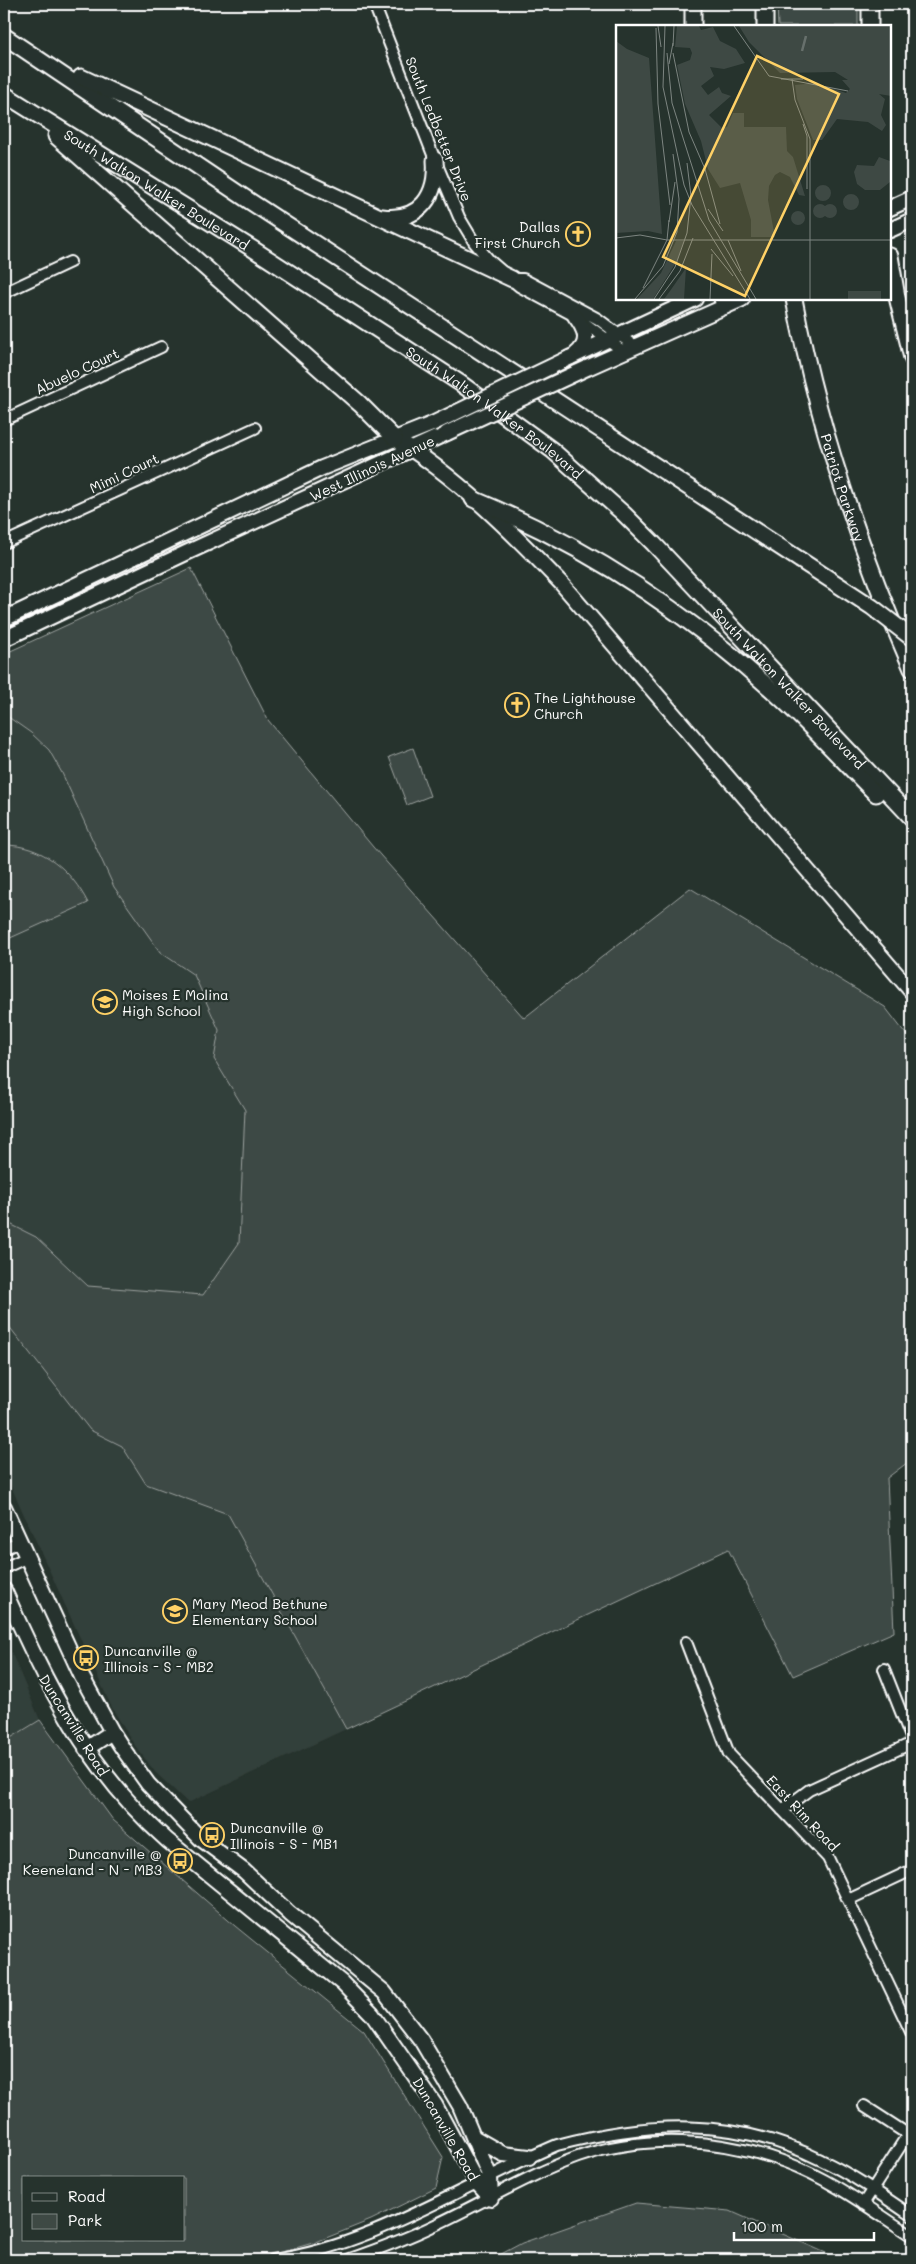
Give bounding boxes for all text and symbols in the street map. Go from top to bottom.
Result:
inset map [616,25,891,300]
street label: South Ledbetter Drive [401,54,477,204]
street label: South Walton Walker Boulevard [61,124,253,254]
place label: Dallas First Church [475,217,560,252]
church icon: Dallas First Church [565,221,591,247]
street label: South Walton Walker Boulevard [403,341,587,483]
street label: Abuelo Court [32,343,122,399]
street label: West Illinois Avenue [306,431,438,505]
street label: Patriot Parkway [817,431,870,544]
street label: Mimi Court [86,449,162,497]
street label: South Walton Walker Boulevard [709,603,870,773]
place label: The Lighthouse Church [534,688,636,723]
church icon: The Lighthouse Church [504,692,530,718]
place label: Moises E Molina High School [122,985,229,1020]
school or university icon: Moises E Molina High School [92,989,118,1015]
place label: Mary Meod Bethune Elementary School [192,1594,328,1629]
school or university icon: Mary Meod Bethune Elementary School [162,1598,188,1624]
place label: Duncanville @ Illinois - S - MB2 [104,1641,214,1676]
bus stop icon: Duncanville @ Illinois - S - MB2 [73,1645,99,1671]
street label: Duncanville Road [35,1671,113,1780]
street label: East Rim Road [763,1771,843,1855]
place label: Duncanville @ Illinois - S - MB1 [230,1818,338,1853]
bus stop icon: Duncanville @ Illinois - S - MB1 [199,1822,225,1848]
place label: Duncanville @ Keeneland - N - MB3 [23,1844,162,1879]
bus stop icon: Duncanville @ Keeneland - N - MB3 [167,1848,193,1874]
street label: Duncanville Road [409,2074,483,2184]
legend [22,2176,185,2242]
text: Road [68,2186,105,2206]
scale bar [734,2209,874,2241]
text: Park [68,2210,102,2230]
text: 100 m [741,2216,783,2236]

